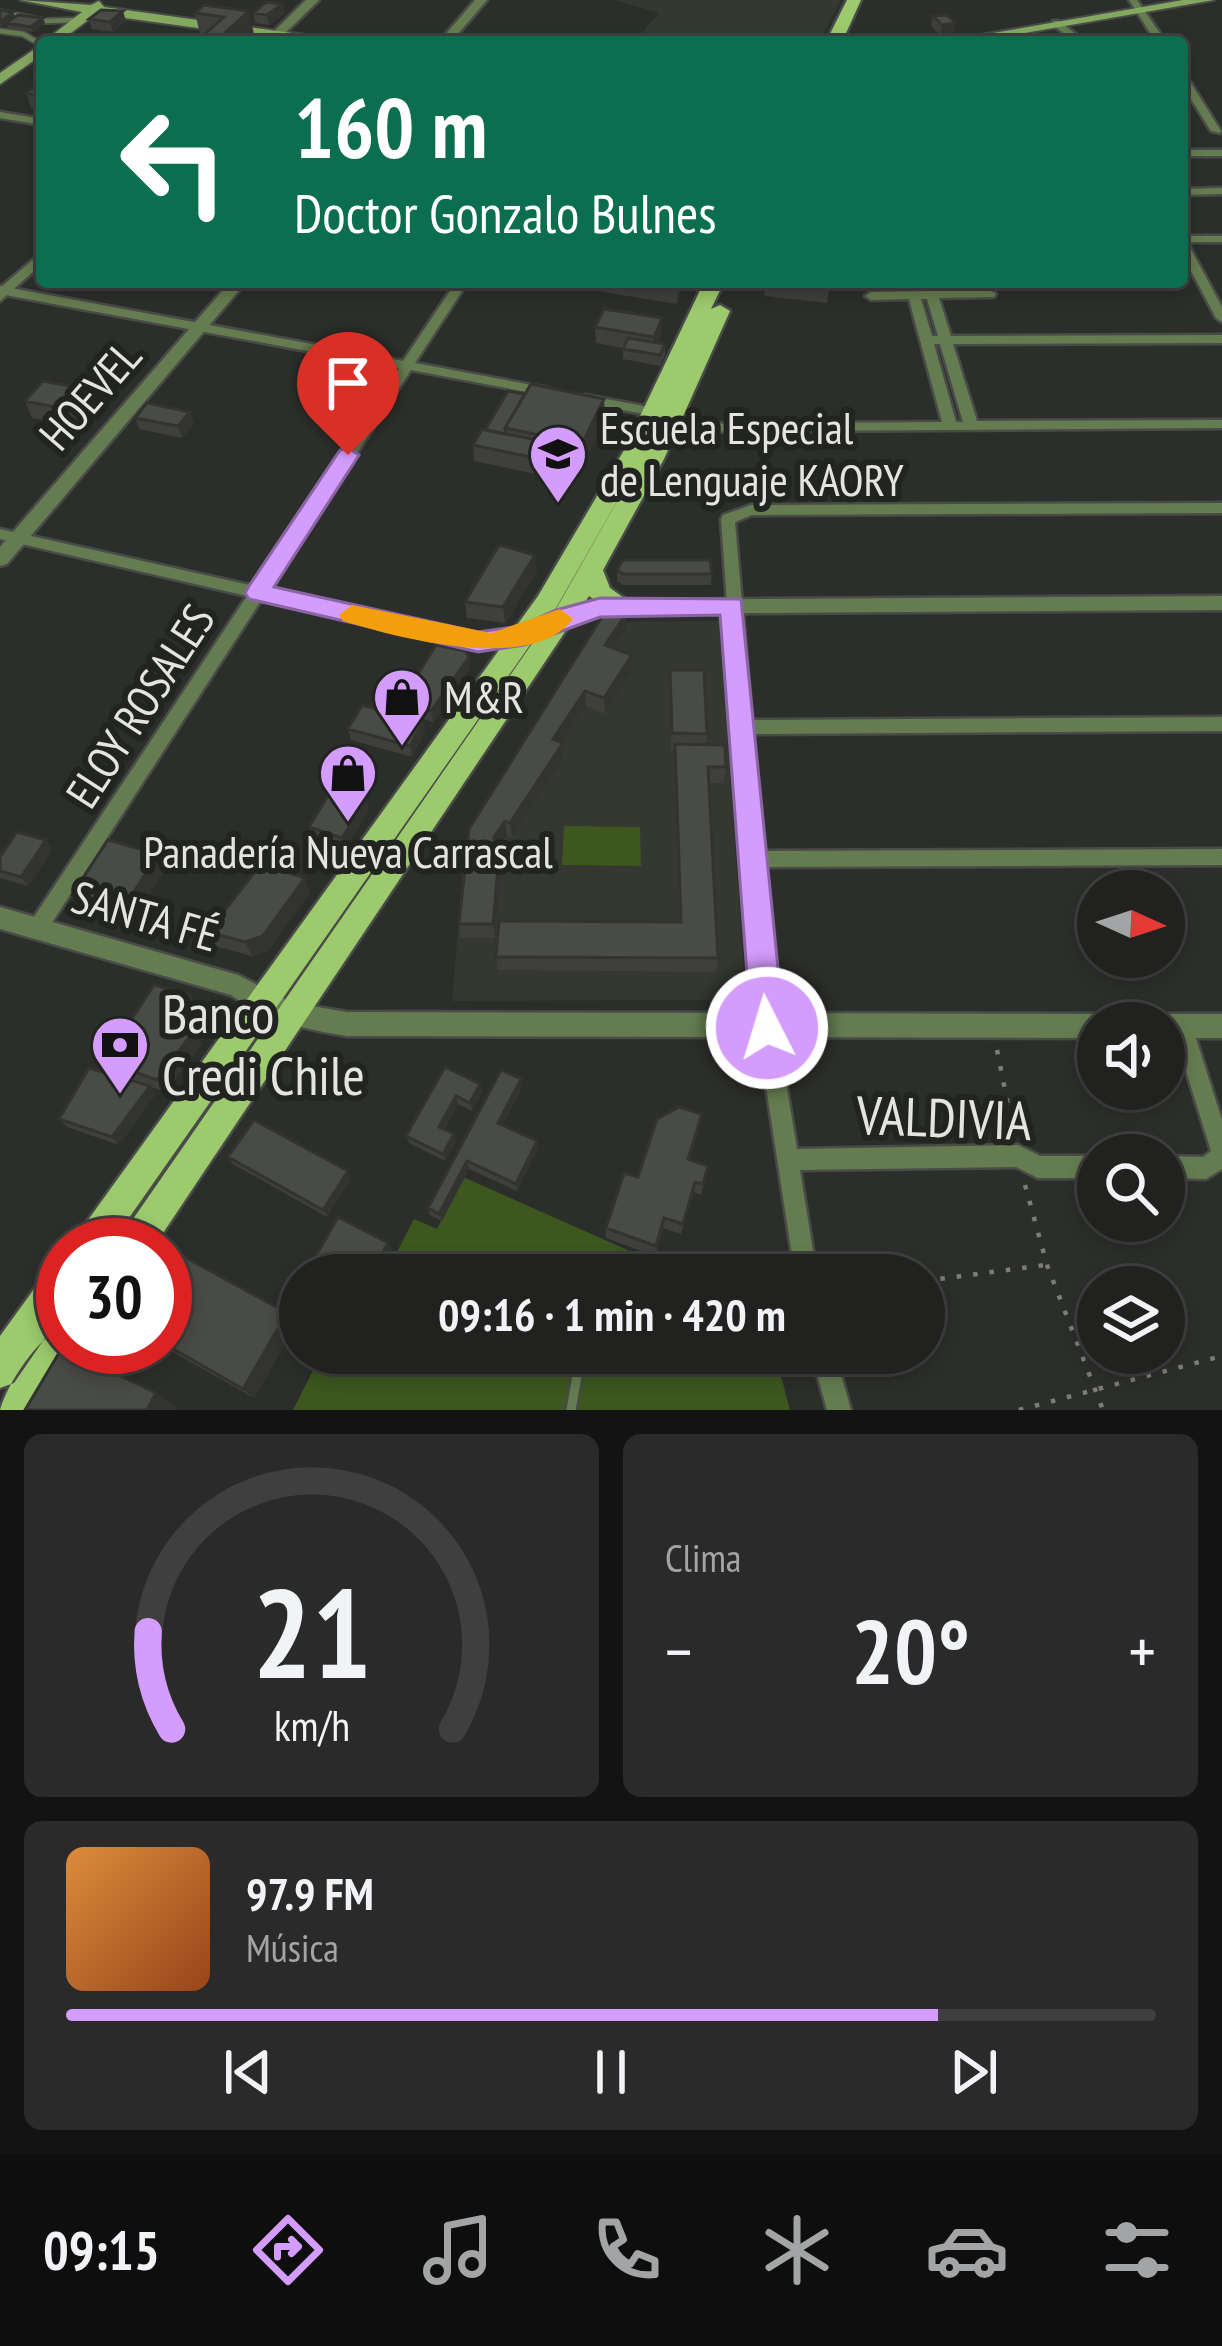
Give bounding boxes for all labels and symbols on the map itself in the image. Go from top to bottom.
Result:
street label: HOEVEL [26,327,153,461]
pin [297,332,399,455]
place label: Escuela Especial de Lenguaje KAORY [600,398,904,508]
school or university icon: Escuela Especial de Lenguaje KAORY [527,423,589,505]
street label: ELOY ROSALES [52,593,226,818]
shop icon: M&R [371,666,433,748]
place label: M&R [444,667,524,725]
shop icon: Panadería Nueva Carrascal [317,742,379,824]
place label: Panadería Nueva Carrascal [143,822,553,880]
street label: SANTA FÉ [65,867,225,964]
north arrow [1077,870,1185,978]
position arrow [704,965,830,1091]
place label: Banco Credi Chile [162,978,365,1110]
bank icon: Banco Credi Chile [89,1014,151,1096]
street label: VALDIVIA [854,1079,1033,1155]
speed limit sign: 30 [36,1218,192,1374]

